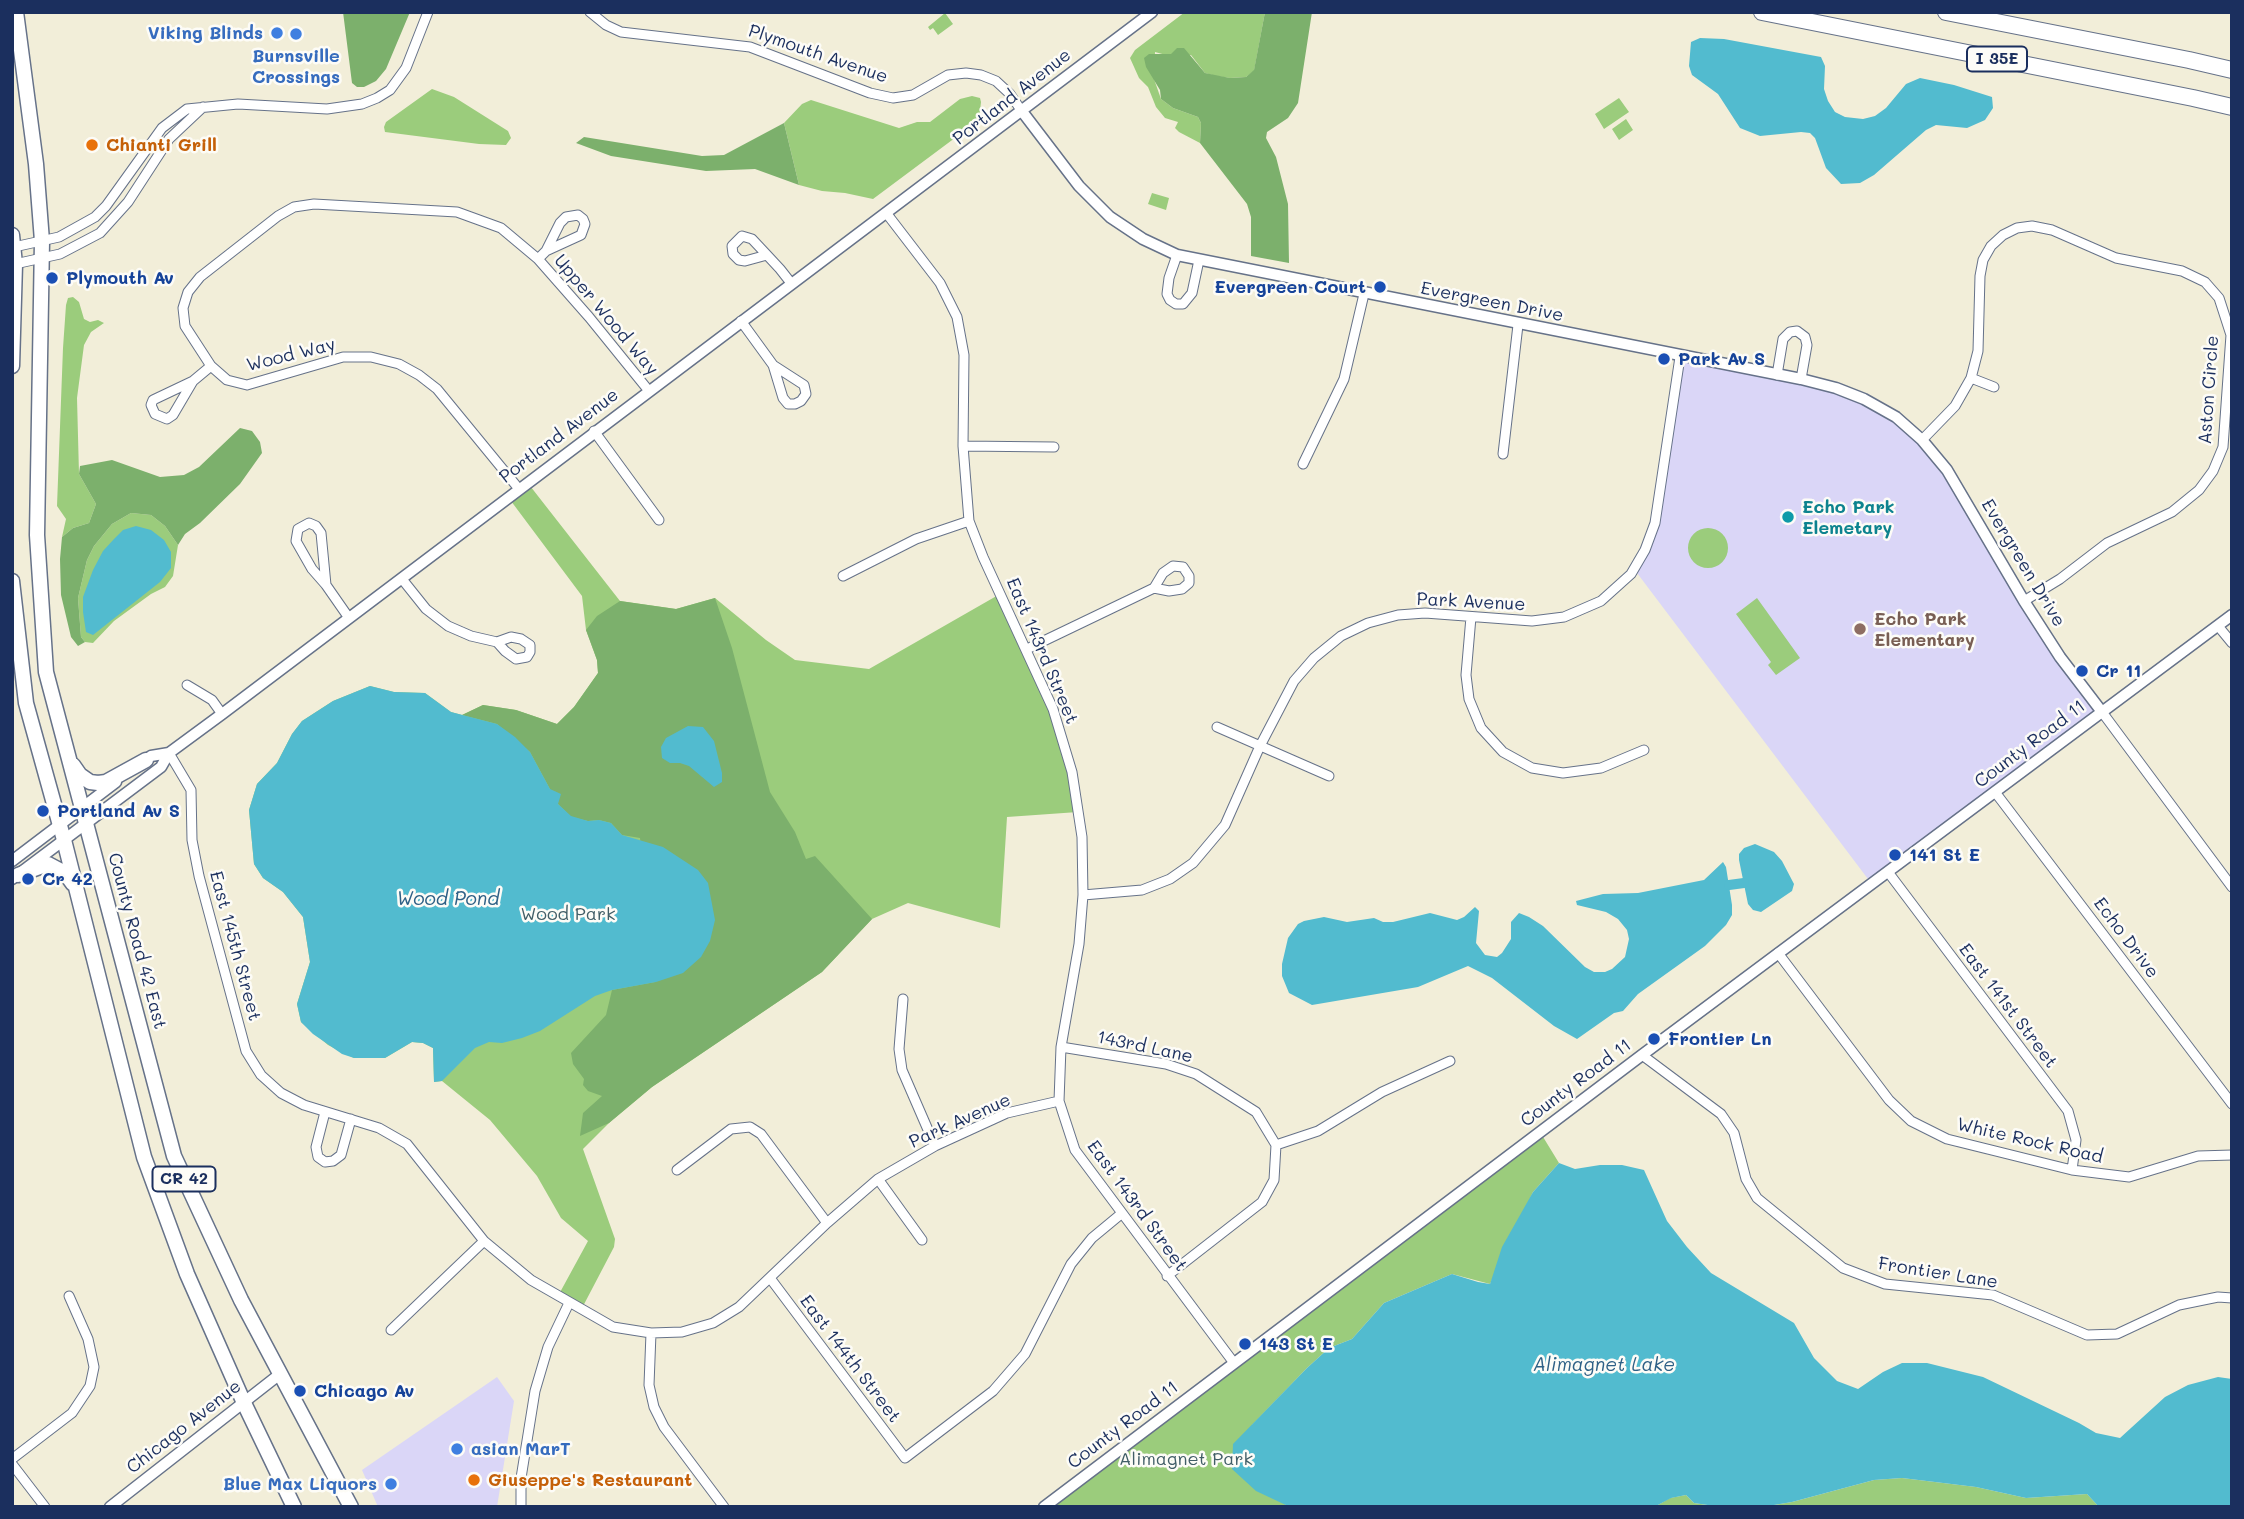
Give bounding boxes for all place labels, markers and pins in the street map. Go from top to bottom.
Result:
place label: Viking Blinds [148,22,263,44]
marker: Viking Blinds [269,25,285,41]
marker: Burnsville Crossings [288,26,304,42]
place label: Burnsville Crossings [252,45,340,88]
place label: Chianti Grill [106,134,217,156]
marker: Chianti Grill [84,137,100,153]
place label: Plymouth Av [66,267,174,289]
marker: Plymouth Av [44,270,60,286]
place label: Evergreen Court [1214,276,1366,298]
marker: Evergreen Court [1372,279,1388,295]
place label: Park Av S [1678,348,1765,370]
marker: Park Av S [1656,351,1672,367]
place label: Echo Park Elemetary [1802,496,1895,538]
marker: Echo Park Elemetary [1780,509,1796,525]
place label: Echo Park Elementary [1874,608,1975,650]
marker: Echo Park Elementary [1852,621,1868,637]
place label: Cr 11 [2096,660,2141,682]
marker: Cr 11 [2074,663,2090,679]
place label: Portland Av S [57,800,180,822]
marker: Portland Av S [35,803,51,819]
place label: 141 St E [1909,844,1980,866]
marker: 141 St E [1887,847,1903,863]
place label: Cr 42 [42,868,93,890]
marker: Cr 42 [20,871,36,887]
place label: Frontier Ln [1668,1028,1772,1050]
marker: Frontier Ln [1646,1031,1662,1047]
place label: 143 St E [1259,1333,1333,1355]
marker: 143 St E [1237,1336,1253,1352]
place label: Chicago Av [314,1380,414,1402]
marker: Chicago Av [292,1383,308,1399]
place label: asian MarT [471,1438,571,1460]
marker: asian MarT [449,1441,465,1457]
place label: Giuseppe's Restaurant [488,1469,692,1491]
marker: Giuseppe's Restaurant [466,1472,482,1488]
place label: Blue Max Liquors [223,1473,377,1495]
marker: Blue Max Liquors [383,1476,399,1492]

